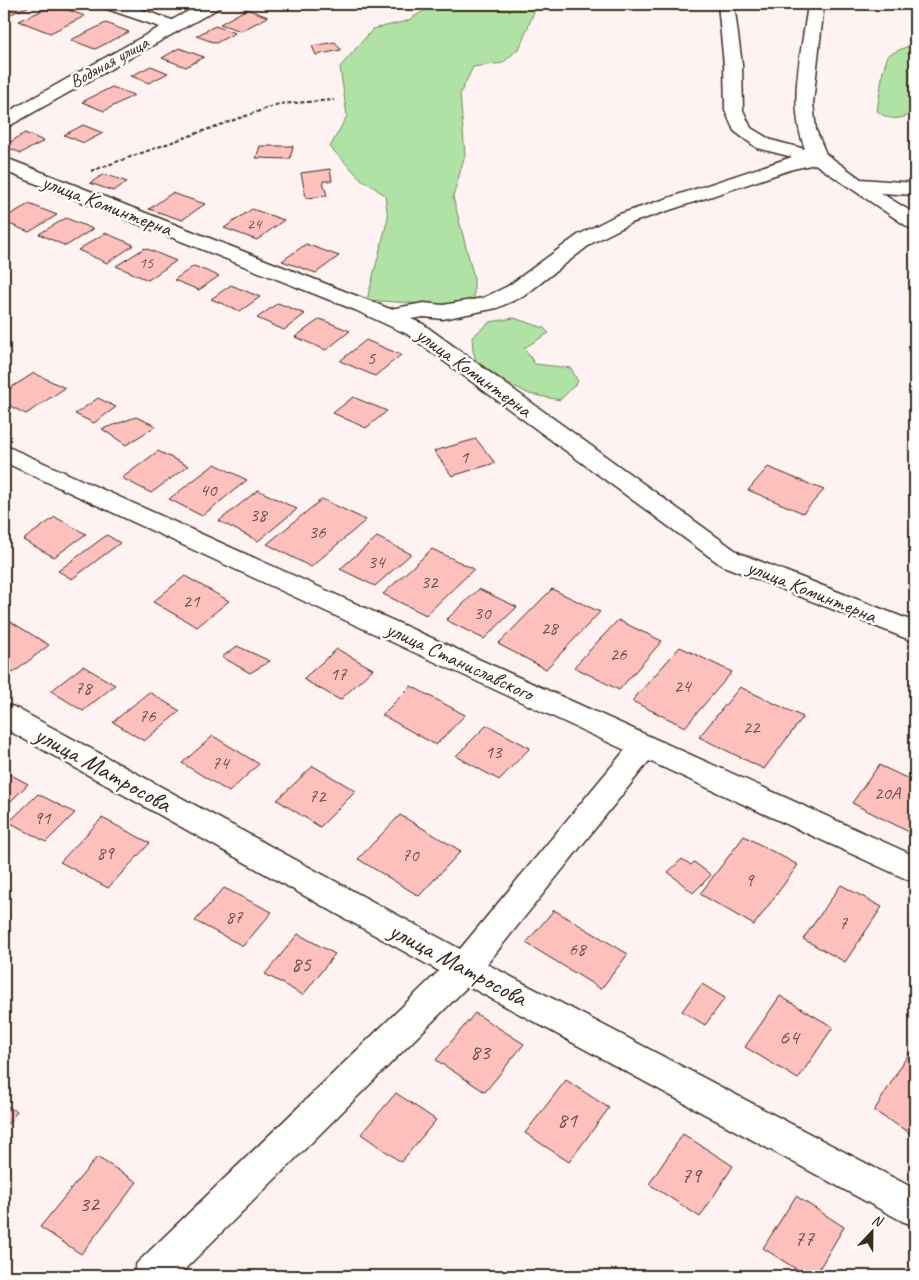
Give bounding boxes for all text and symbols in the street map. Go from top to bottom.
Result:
street label: Водяная улица [66,31,153,93]
street label: улица Коминтерна [37,168,177,242]
house number: 24 [247,214,263,234]
house number: 15 [139,253,154,273]
street label: улица Коминтерна [409,320,538,424]
house number: 5 [367,346,377,370]
house number: 1 [460,445,470,469]
house number: 40 [199,478,218,502]
house number: 38 [249,503,269,527]
house number: 36 [308,520,327,544]
house number: 34 [367,550,387,574]
street label: улица Коминтерна [742,553,882,629]
house number: 32 [420,570,439,594]
house number: 21 [182,589,201,613]
house number: 30 [473,601,492,625]
street label: улица Станиславского [381,615,540,708]
house number: 28 [540,616,560,640]
house number: 26 [609,642,628,666]
house number: 17 [329,662,348,686]
house number: 24 [673,674,693,698]
house number: 78 [74,676,94,700]
house number: 76 [138,704,157,728]
house number: 22 [742,715,761,739]
street label: улица Матросова [27,717,179,821]
house number: 13 [484,740,503,764]
house number: 74 [211,751,231,775]
house number: 20А [874,781,902,805]
house number: 72 [308,784,327,808]
house number: 91 [33,806,52,830]
house number: 89 [96,841,115,865]
house number: 70 [401,843,420,867]
house number: 9 [745,868,755,892]
house number: 87 [225,905,244,929]
house number: 7 [839,911,849,935]
street label: улица Матросова [382,913,534,1015]
house number: 68 [568,937,588,961]
house number: 85 [291,950,312,978]
house number: 64 [779,1023,801,1051]
house number: 83 [470,1038,492,1066]
house number: 81 [557,1106,578,1134]
house number: 79 [681,1161,703,1189]
house number: 32 [79,1190,101,1218]
north arrow [846,1208,896,1258]
text: N [869,1211,886,1231]
house number: 77 [794,1224,815,1252]

